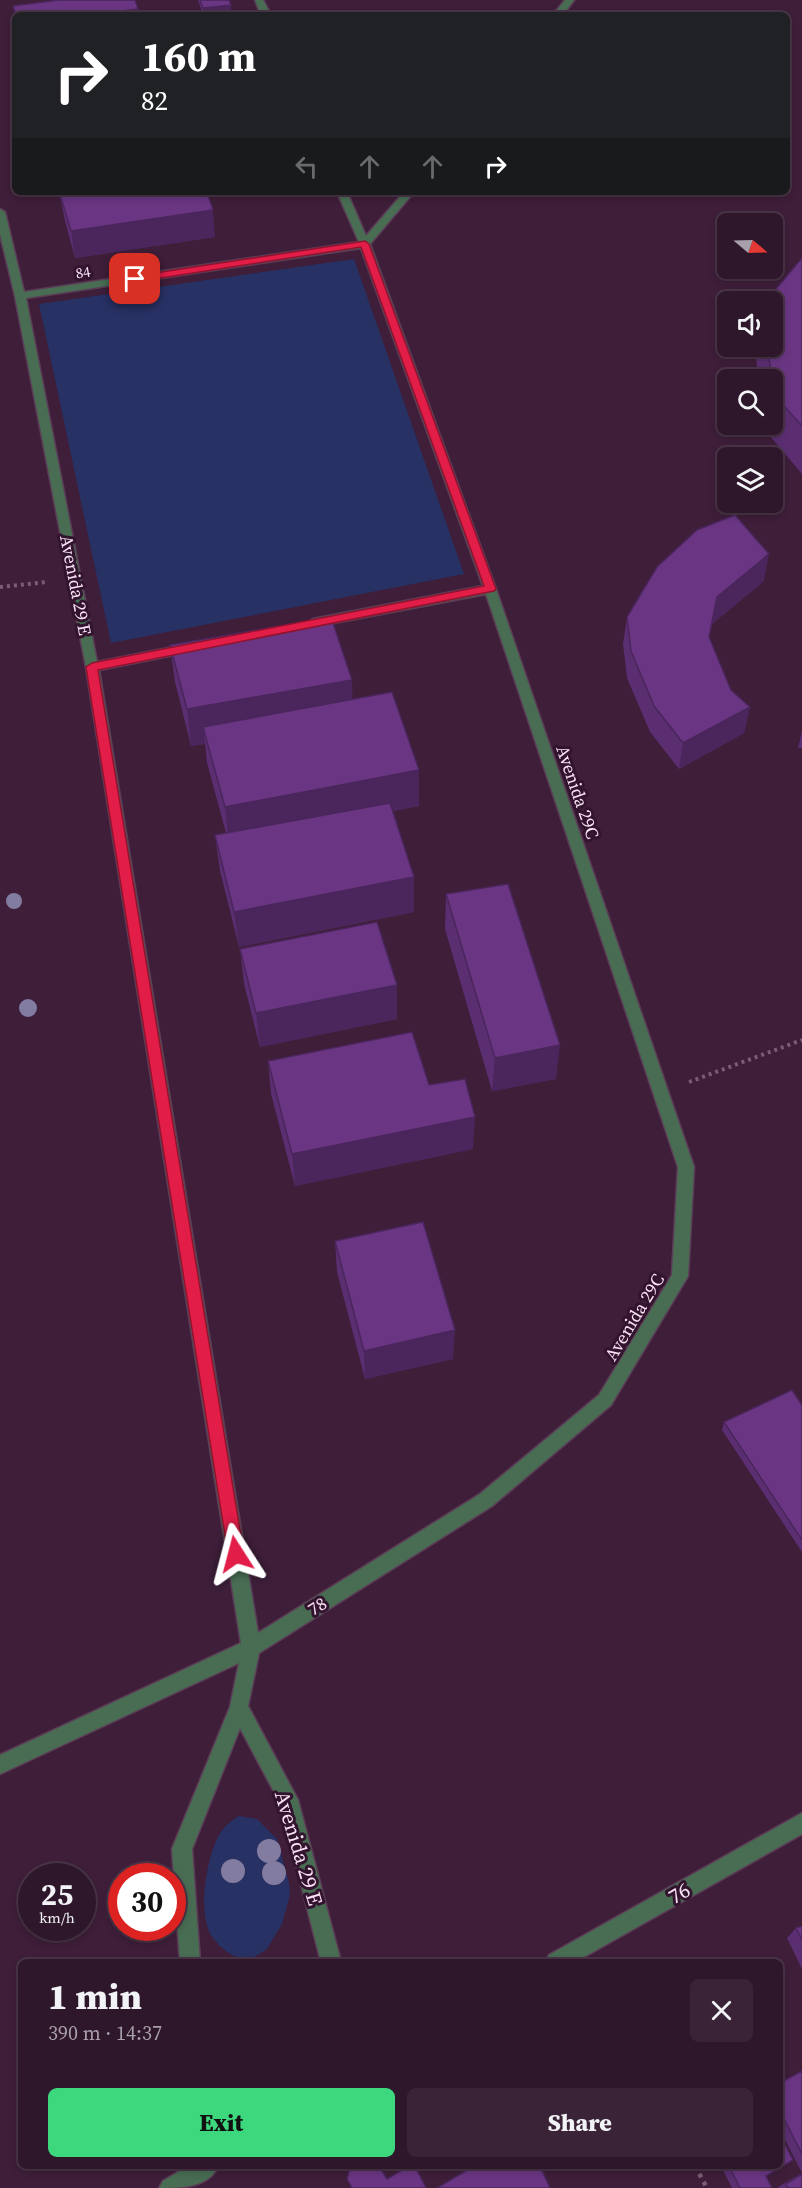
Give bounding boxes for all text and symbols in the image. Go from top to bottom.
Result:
text: 160 m [141,27,256,85]
icon: right [42,36,120,114]
text: 82 [141,82,168,119]
icon: left [290,150,323,183]
icon: ahead [353,150,386,183]
icon: ahead [416,150,449,183]
icon: right [479,150,512,183]
north arrow [717,213,783,279]
map controls [717,213,783,513]
pin [109,253,160,304]
street label: 84 [74,260,93,284]
icon: arrive [118,262,151,295]
button: sound [717,291,783,357]
button: search [717,369,783,435]
button: layers [717,447,783,513]
street label: Avenida 29 E [54,533,98,637]
street label: Avenida 29C [550,742,606,842]
street label: Avenida 29C [598,1269,670,1365]
position arrow [204,1522,268,1586]
street label: 78 [303,1591,331,1621]
street label: Avenida 29 E [268,1787,330,1909]
speed limit sign: 30 [108,1863,186,1941]
text: 25 [41,1874,73,1915]
street label: 76 [663,1875,695,1911]
text: km/h [39,1907,75,1928]
text: 1 min [48,1972,142,2021]
button: close [690,1979,753,2042]
text: 390 m · 14:37 [48,2019,162,2047]
button: Exit [48,2088,395,2157]
button: Share [407,2088,753,2157]

